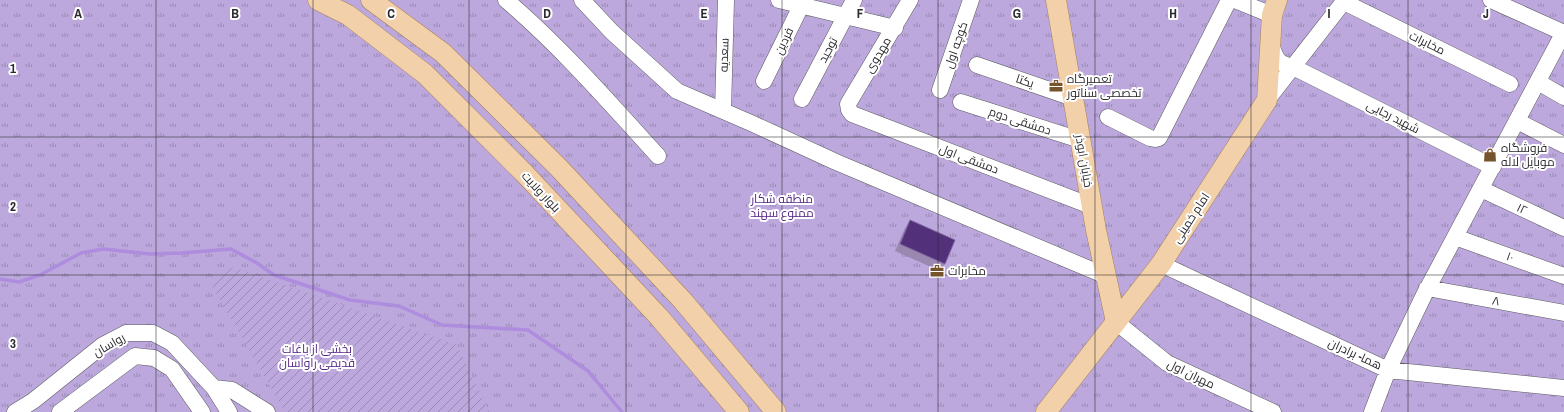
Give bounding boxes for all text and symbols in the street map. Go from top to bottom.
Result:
text: A [74,5,82,22]
text: B [231,5,239,22]
text: C [387,5,395,22]
text: D [543,5,551,22]
text: E [700,5,708,22]
text: F [857,5,864,22]
text: G [1013,5,1021,22]
text: H [1169,5,1177,22]
text: I [1328,5,1331,22]
text: J [1483,5,1489,22]
street label: کوچه اول [941,19,972,71]
street label: فردین [771,25,797,57]
street label: مخابرات [1406,27,1448,59]
street label: توحید [815,34,842,66]
street label: مهدوی [861,34,895,76]
street label: سعدیه [715,38,733,72]
text: 1 [10,60,16,77]
street label: یکتا [1014,70,1037,92]
place label: تعمیرگاه تخصصی سناتور [1066,71,1142,101]
office icon: تعمیرگاه تخصصی سناتور [1048,78,1064,94]
street label: شهید رجایی [1364,97,1422,137]
street label: دمشقی دوم [987,103,1053,139]
street label: خیابان ابوذر [1071,132,1097,189]
street label: دمشقی اول [937,140,1001,178]
place label: فروشگاه‌ موبایل‌ لاله‌ [1501,140,1555,170]
shop icon: فروشگاه‌ موبایل‌ لاله‌ [1482,147,1498,163]
street label: بلوار ولایت [518,168,564,216]
street label: امام خمینی [1169,190,1213,246]
park label: منطقه شکار ممنوع سهند [750,191,814,221]
text: 2 [10,198,16,215]
street label: ۱۲ [1514,200,1530,218]
street label: ۱۰ [1504,248,1516,266]
office icon: مخابرات [929,263,945,279]
place label: مخابرات [948,263,986,279]
street label: ۸ [1491,292,1502,310]
street label: رواسان [90,329,128,361]
text: 3 [10,335,16,352]
street label: هما- برادران [1326,335,1384,373]
park label: بخشی از باغات قدیمی راواسان [279,341,355,371]
street label: مهران اول [1165,356,1217,392]

